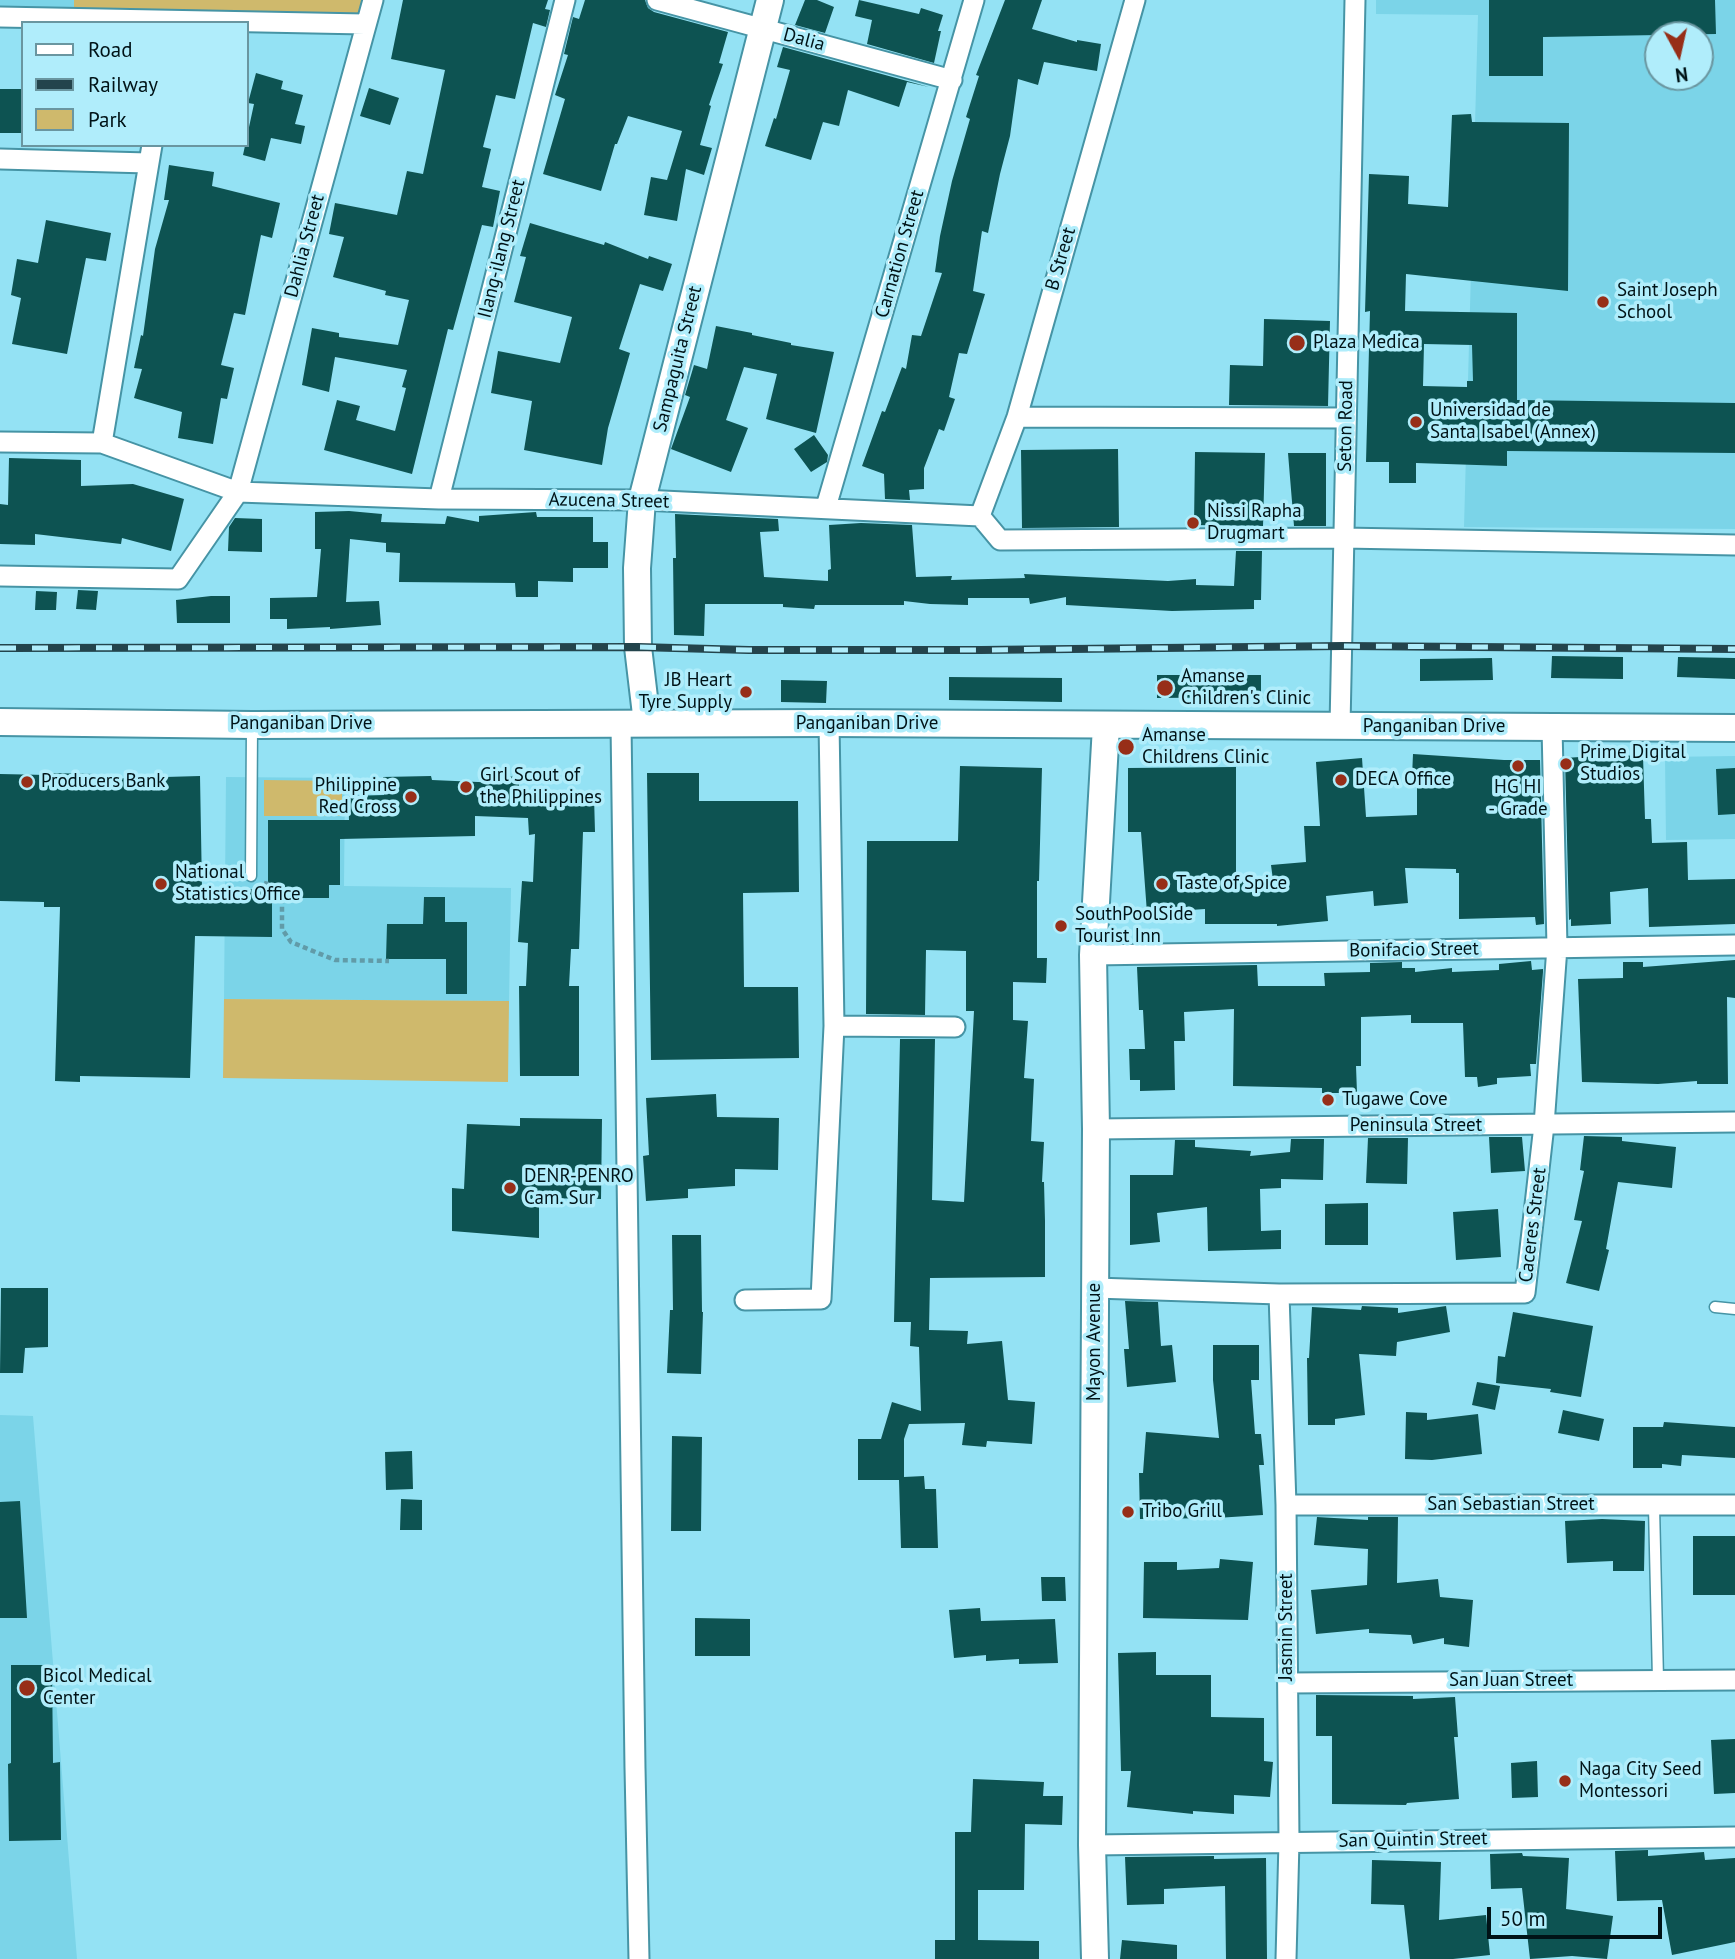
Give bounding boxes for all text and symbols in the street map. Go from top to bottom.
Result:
legend [21,21,248,147]
north arrow [1644,21,1714,91]
street label: Dalia [781,24,827,56]
text: Road [88,36,132,63]
text: N [1674,62,1690,88]
text: Railway [88,71,158,98]
text: Park [88,106,127,133]
street label: Ilang-ilang Street [474,177,530,321]
street label: Carnation Street [871,187,929,321]
street label: Dahlia Street [280,192,330,300]
street label: B Street [1041,225,1081,293]
place label: Saint Joseph School [1617,280,1718,324]
street label: Sampaguita Street [649,284,707,434]
marker: Saint Joseph School [1595,294,1611,310]
place label: Plaza Medica [1313,332,1420,354]
marker: Plaza Medica [1287,333,1307,353]
street label: Seton Road [1334,380,1358,472]
place label: Universidad de Santa Isabel (Annex) [1430,400,1596,444]
marker: Universidad de Santa Isabel (Annex) [1408,414,1424,430]
street label: Azucena Street [548,489,670,513]
place label: Nissi Rapha Drugmart [1207,501,1302,545]
marker: Nissi Rapha Drugmart [1185,515,1201,531]
place label: Amanse Children's Clinic [1181,666,1311,710]
place label: JB Heart Tyre Supply [639,670,732,714]
marker: Amanse Children's Clinic [1155,678,1175,698]
marker: JB Heart Tyre Supply [738,684,754,700]
street label: Panganiban Drive [230,713,372,735]
street label: Panganiban Drive [796,713,938,735]
street label: Panganiban Drive [1363,716,1505,738]
place label: Amanse Childrens Clinic [1142,725,1269,769]
marker: Amanse Childrens Clinic [1116,737,1136,757]
place label: Prime Digital Studios [1580,742,1686,786]
marker: Prime Digital Studios [1558,756,1574,772]
marker: HG HI - Grade [1510,758,1526,774]
place label: Girl Scout of the Philippines [480,765,602,809]
place label: DECA Office [1355,769,1451,791]
place label: Producers Bank [41,771,165,793]
marker: DECA Office [1333,772,1349,788]
marker: Producers Bank [19,774,35,790]
place label: Philippine Red Cross [315,775,397,819]
place label: HG HI - Grade [1488,777,1548,821]
marker: Girl Scout of the Philippines [458,779,474,795]
marker: Philippine Red Cross [403,789,419,805]
place label: National Statistics Office [175,862,301,906]
place label: Taste of Spice [1176,873,1287,895]
marker: National Statistics Office [153,876,169,892]
marker: Taste of Spice [1154,876,1170,892]
place label: SouthPoolSide Tourist Inn [1075,904,1193,948]
marker: SouthPoolSide Tourist Inn [1053,918,1069,934]
street label: Bonifacio Street [1349,937,1479,963]
place label: Tugawe Cove [1342,1089,1448,1111]
marker: Tugawe Cove [1320,1092,1336,1108]
street label: Peninsula Street [1350,1115,1482,1137]
place label: DENR-PENRO Cam. Sur [524,1166,634,1210]
street label: Caceres Street [1515,1166,1551,1284]
marker: DENR-PENRO Cam. Sur [502,1180,518,1196]
street label: Mayon Avenue [1084,1283,1106,1401]
street label: San Sebastian Street [1427,1494,1595,1516]
place label: Tribo Grill [1142,1501,1222,1523]
marker: Tribo Grill [1120,1504,1136,1520]
street label: Jasmin Street [1276,1573,1298,1681]
place label: Bicol Medical Center [43,1666,152,1710]
street label: San Juan Street [1449,1670,1573,1692]
marker: Bicol Medical Center [17,1678,37,1698]
place label: Naga City Seed Montessori [1579,1759,1702,1803]
marker: Naga City Seed Montessori [1557,1773,1573,1789]
street label: San Quintin Street [1338,1827,1488,1853]
scale bar [1490,1892,1665,1936]
text: 50 m [1500,1905,1546,1932]

